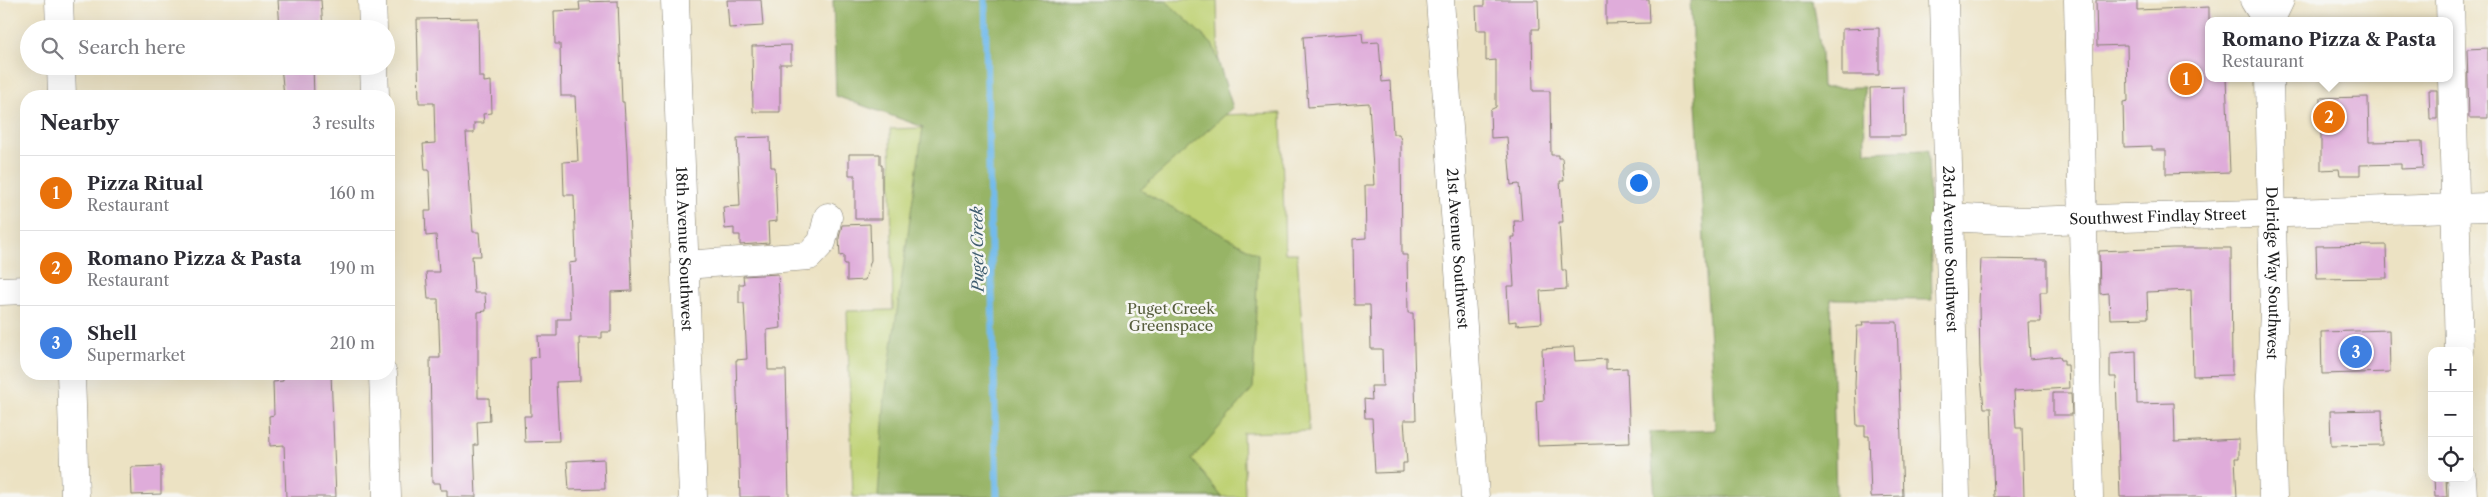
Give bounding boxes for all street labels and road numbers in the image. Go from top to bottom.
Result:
street label: 23rd Avenue Southwest [1939,165,1962,333]
street label: 18th Avenue Southwest [672,166,697,332]
street label: 21st Avenue Southwest [1443,167,1473,330]
street label: Delridge Way Southwest [2262,186,2284,361]
street label: Southwest Findlay Street [2069,204,2247,229]

